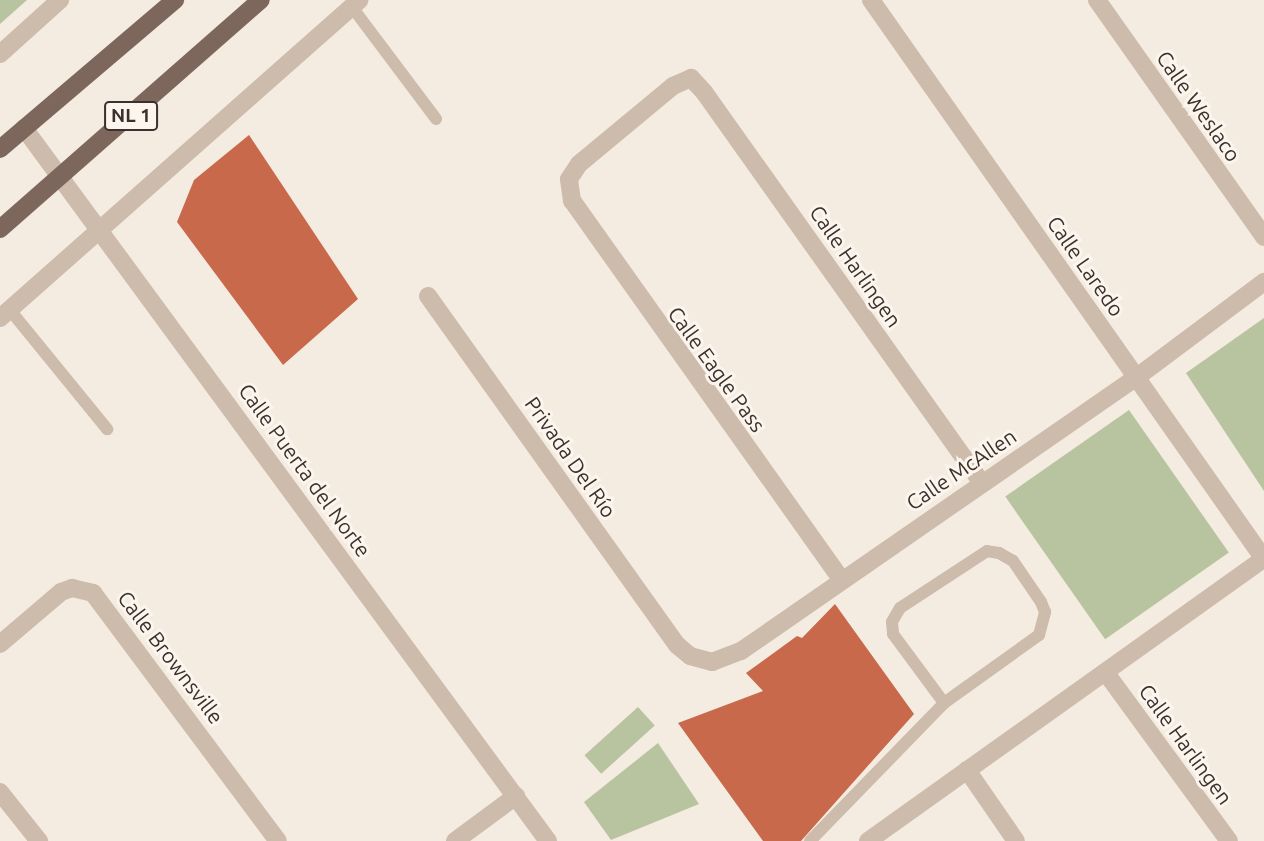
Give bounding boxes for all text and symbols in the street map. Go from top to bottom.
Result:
street label: Calle Weslaco [1152,46,1246,166]
road number: NL 1 [103,100,159,132]
street label: Calle Harlingen [805,200,907,332]
street label: Calle Laredo [1042,211,1130,321]
street label: Calle Eagle Pass [663,301,771,437]
street label: Calle Puerta del Norte [234,378,376,562]
street label: Privada Del Río [520,392,622,522]
street label: Calle McAllen [901,423,1021,515]
street label: Calle Brownsville [113,586,229,728]
street label: Calle Harlingen [1134,679,1238,809]

